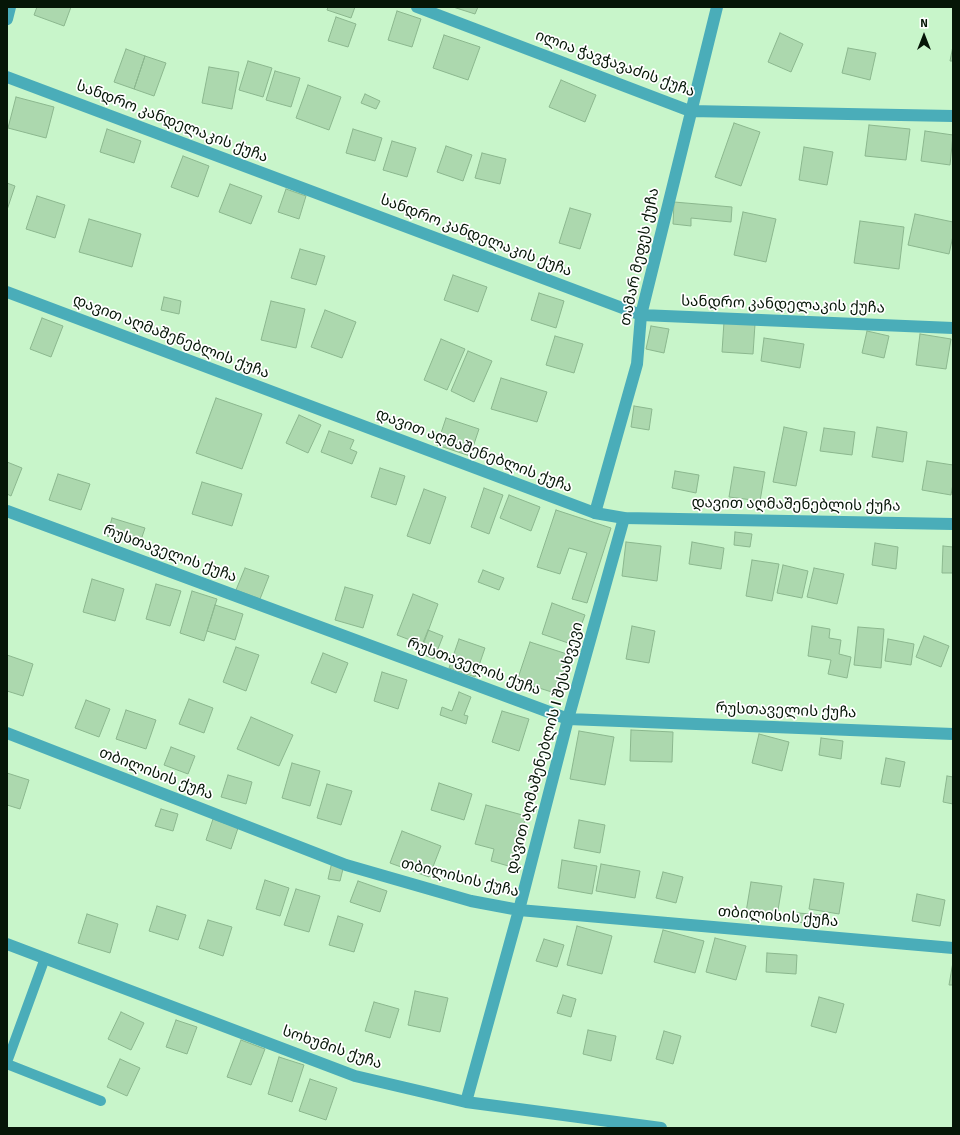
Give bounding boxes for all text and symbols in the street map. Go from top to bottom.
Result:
north arrow [904,16,944,56]
text: N [920,17,928,30]
street label: ილია ჭავჭავაძის ქუჩა [533,27,697,101]
street label: სანდრო კანდელაკის ქუჩა [74,77,270,167]
street label: თამარ მეფეს ქუჩა [617,186,663,328]
street label: სანდრო კანდელაკის ქუჩა [378,191,574,281]
street label: დავით აღმაშენებლის ქუჩა [70,291,272,383]
street label: სანდრო კანდელაკის ქუჩა [681,292,885,318]
street label: დავით აღმაშენებლის ქუჩა [373,405,575,497]
street label: დავით აღმაშენებლის ქუჩა [691,494,901,516]
street label: რუსთაველის ქუჩა [101,521,239,587]
street label: დავით აღმაშენებლის I შესახვევი [503,620,587,876]
street label: რუსთაველის ქუჩა [405,634,543,700]
street label: რუსთაველის ქუჩა [715,700,857,722]
street label: თბილისის ქუჩა [96,744,216,804]
street label: თბილისის ქუჩა [399,855,521,901]
street label: თბილისის ქუჩა [717,903,839,931]
street label: სოხუმის ქუჩა [280,1023,384,1073]

